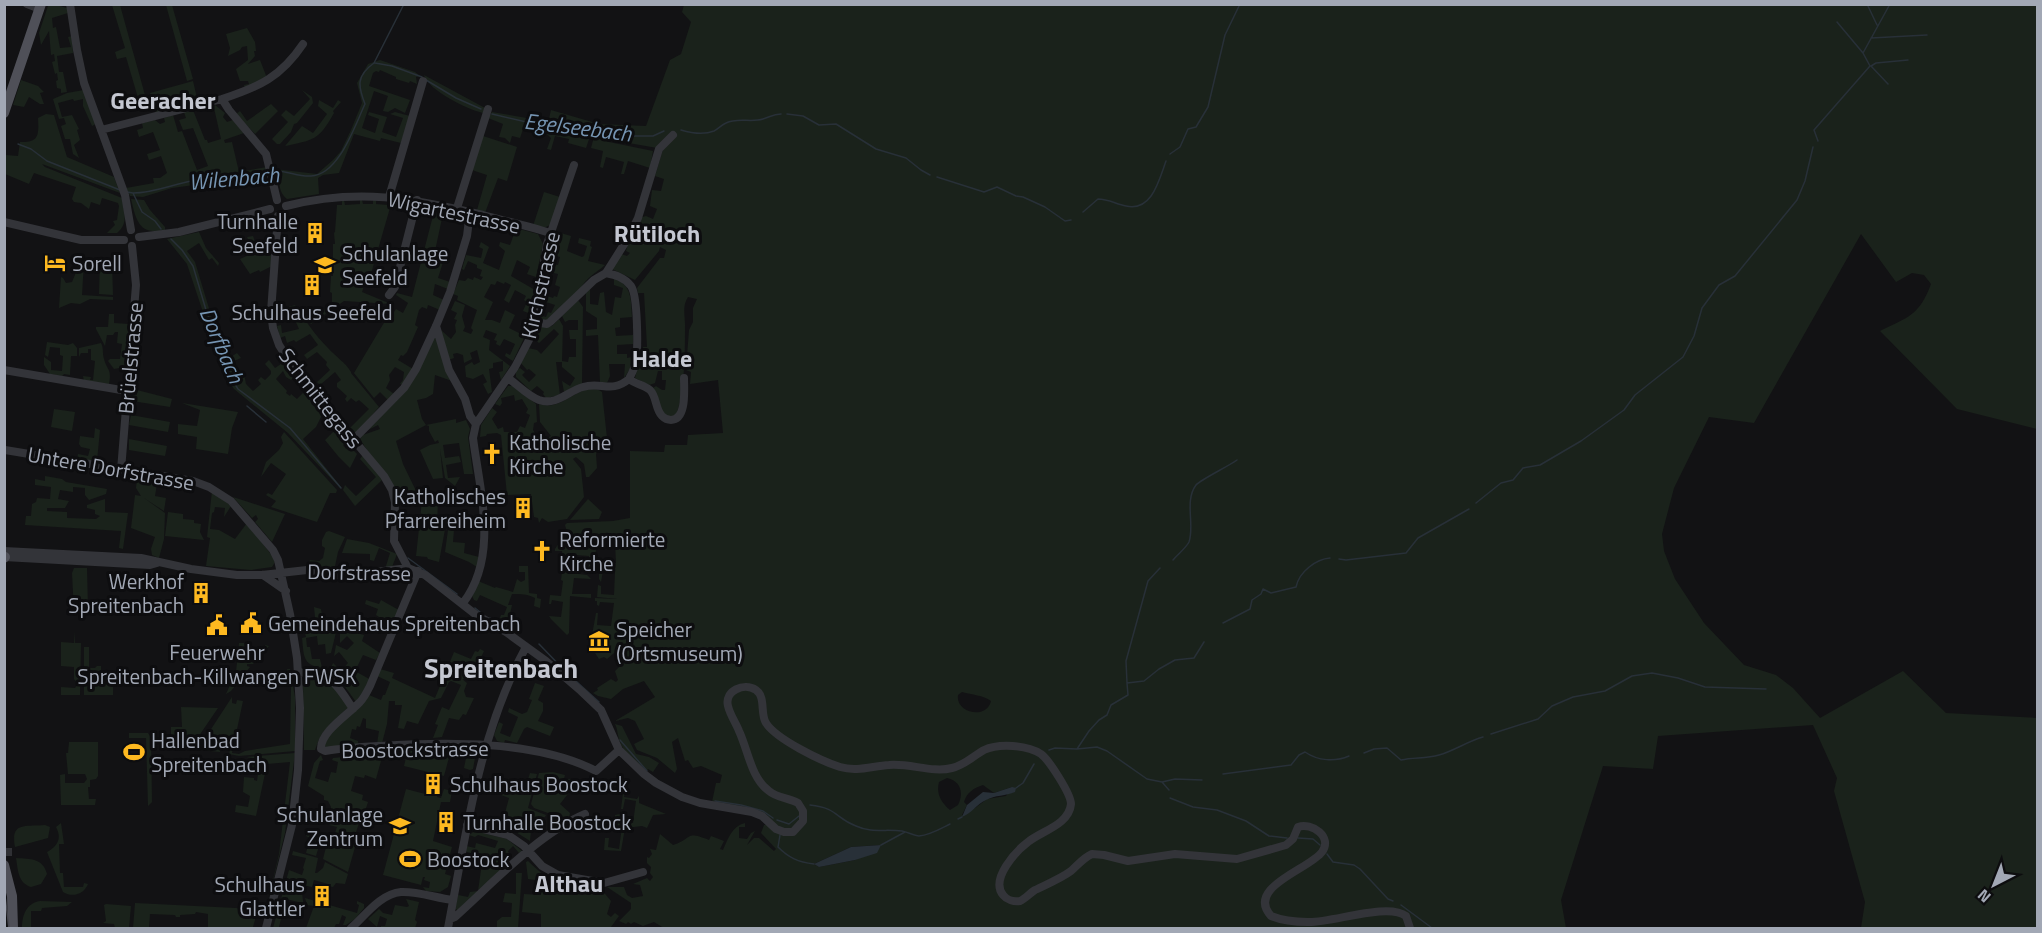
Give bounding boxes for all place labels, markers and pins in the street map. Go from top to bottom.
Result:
place label: Turnhalle Seefeld [217,205,298,261]
building icon: Turnhalle Seefeld [303,221,327,245]
place label: Schulanlage Seefeld [342,237,448,293]
place label: Sorell [72,247,122,279]
hotel icon: Sorell [43,251,67,275]
school or university icon: Schulanlage Seefeld [313,253,337,277]
building icon: Schulhaus Seefeld [300,273,324,297]
place label: Schulhaus Seefeld [231,296,393,328]
place label: Katholische Kirche [509,426,611,482]
church icon: Katholische Kirche [480,442,504,466]
place label: Katholisches Pfarrereiheim [385,480,506,536]
building icon: Katholisches Pfarrereiheim [511,496,535,520]
place label: Reformierte Kirche [559,523,665,579]
church icon: Reformierte Kirche [530,539,554,563]
place label: Werkhof Spreitenbach [68,565,184,621]
building icon: Werkhof Spreitenbach [189,581,213,605]
place label: Gemeindehaus Spreitenbach [268,607,521,639]
public building icon: Gemeindehaus Spreitenbach [239,611,263,635]
public building icon: Feuerwehr Spreitenbach-Killwangen FWSK [205,613,229,637]
place label: Speicher (Ortsmuseum) [616,613,743,669]
museum icon: Speicher (Ortsmuseum) [587,629,611,653]
place label: Feuerwehr Spreitenbach-Killwangen FWSK [77,636,357,692]
place label: Hallenbad Spreitenbach [151,724,267,780]
sports icon: Hallenbad Spreitenbach [122,740,146,764]
place label: Schulhaus Boostock [450,768,628,800]
building icon: Schulhaus Boostock [421,772,445,796]
place label: Schulanlage Zentrum [277,798,383,854]
place label: Turnhalle Boostock [463,806,631,838]
building icon: Turnhalle Boostock [434,810,458,834]
school or university icon: Schulanlage Zentrum [388,814,412,838]
place label: Boostock [427,843,510,875]
sports icon: Boostock [398,847,422,871]
place label: Schulhaus Glattler [214,868,305,924]
building icon: Schulhaus Glattler [310,884,334,908]

